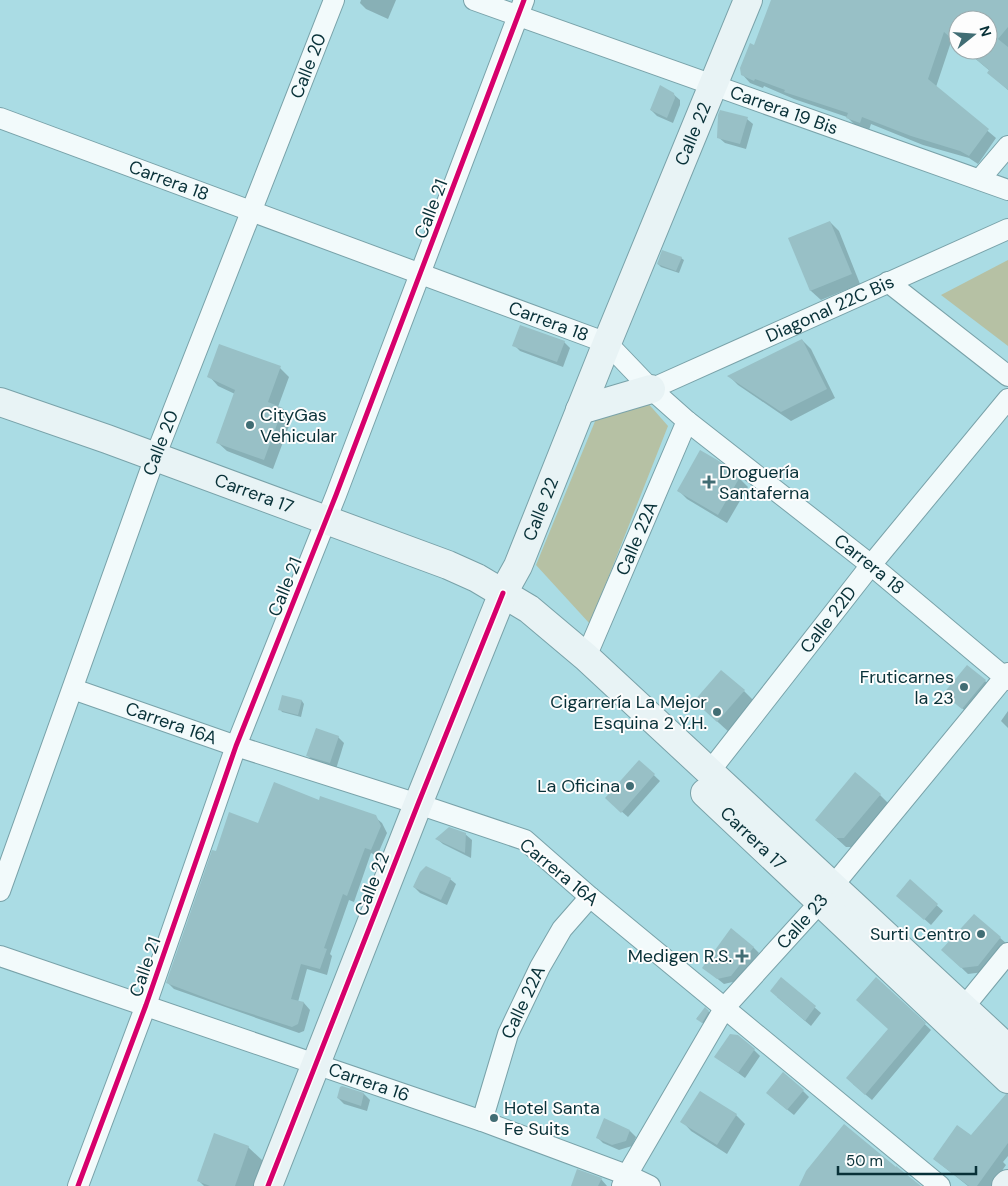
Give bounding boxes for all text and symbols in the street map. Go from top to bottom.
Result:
north arrow [948,10,998,60]
text: N [975,24,996,39]
street label: Calle 20 [285,30,332,102]
street label: Carrera 19 Bis [727,80,841,141]
street label: Calle 22 [669,99,717,169]
street label: Carrera 18 [125,155,212,206]
street label: Calle 21 [409,176,453,242]
street label: Diagonal 22C Bis [762,270,898,348]
street label: Carrera 18 [505,296,592,347]
place label: CityGas Vehicular [260,403,337,448]
street label: Calle 20 [137,407,184,479]
marker: CityGas Vehicular [244,419,256,431]
place label: Droguería Santaferna [719,460,809,505]
street label: Carrera 17 [211,468,297,519]
street label: Calle 22 [517,474,564,544]
marker: Droguería Santaferna [703,476,715,488]
street label: Calle 22A [610,498,663,579]
street label: Carrera 18 [829,529,909,600]
street label: Calle 21 [262,554,308,620]
street label: Calle 22D [794,581,862,658]
place label: Fruticarnes la 23 [860,665,954,710]
marker: Fruticarnes la 23 [958,681,970,693]
place label: Cigarrería La Mejor Esquina 2 Y.H. [550,690,707,735]
street label: Carrera 16A [122,696,220,750]
marker: Cigarrería La Mejor Esquina 2 Y.H. [711,706,723,718]
place label: La Oficina [537,774,620,798]
marker: La Oficina [624,780,636,792]
street label: Carrera 17 [715,801,791,875]
street label: Carrera 16A [514,833,604,911]
street label: Calle 22 [349,849,395,919]
street label: Calle 23 [771,889,834,954]
place label: Surti Centro [870,922,971,946]
marker: Surti Centro [975,928,987,940]
street label: Calle 21 [124,934,166,1000]
place label: Medigen R.S. [628,944,732,968]
marker: Medigen R.S. [736,950,748,962]
street label: Calle 22A [495,962,551,1043]
street label: Carrera 16 [325,1057,413,1107]
place label: Hotel Santa Fe Suits [504,1096,600,1141]
marker: Hotel Santa Fe Suits [488,1112,500,1124]
scale bar [838,1144,976,1176]
text: 50 m [846,1151,883,1171]

